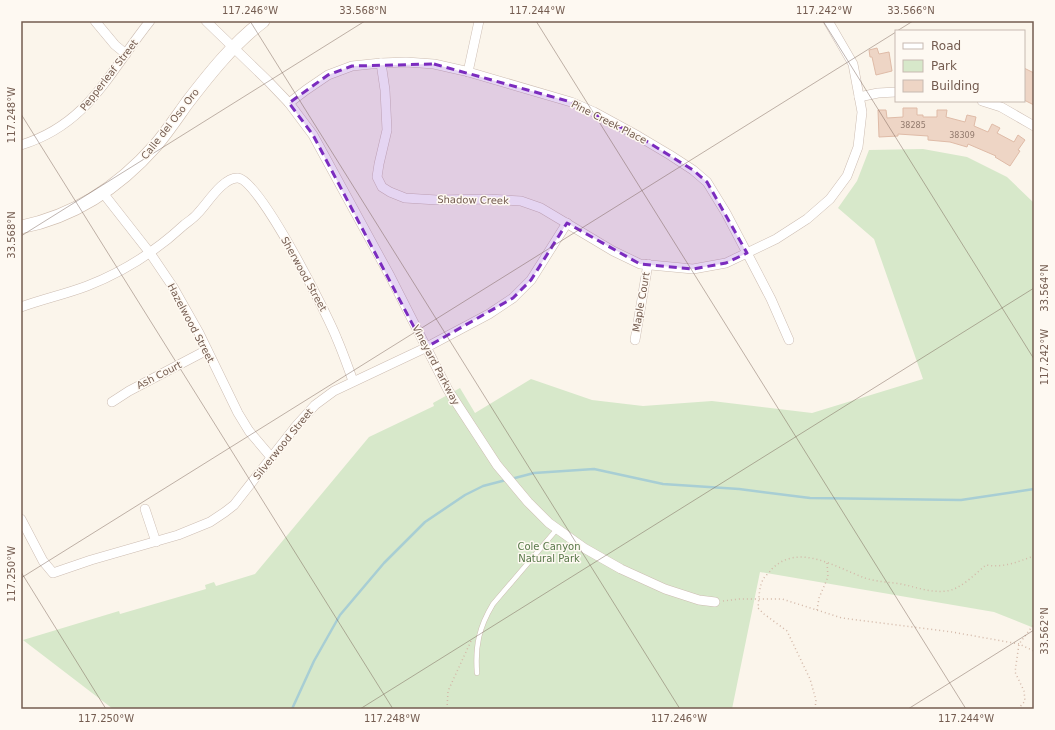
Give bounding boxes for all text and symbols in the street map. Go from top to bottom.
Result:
text: 117.246°W [222,5,278,16]
text: 33.568°N [339,5,387,16]
text: 117.244°W [509,5,565,16]
text: 117.242°W [796,5,852,16]
text: 33.566°N [887,5,935,16]
legend [895,30,1025,102]
street label: Pepperleaf Street [78,37,140,113]
text: Road [931,39,961,53]
text: Park [931,59,957,73]
text: Building [931,79,980,93]
street label: Calle del Oso Oro [139,86,201,162]
text: 117.248°W [6,87,17,143]
street label: Pine Creek Place [570,98,648,146]
house number: 38285 [900,121,926,130]
house number: 38309 [949,131,975,140]
street label: Shadow Creek [437,194,509,206]
text: 33.568°N [6,211,17,259]
street label: Sherwood Street [279,235,329,313]
text: 33.564°N [1039,264,1050,312]
street label: Maple Court [630,271,652,333]
street label: Hazelwood Street [165,281,217,365]
street label: Vineyard Parkway [410,323,462,407]
text: 117.242°W [1039,329,1050,385]
street label: Ash Court [135,359,183,391]
street label: Silverwood Street [251,406,315,482]
park label: Cole Canyon Natural Park [517,541,581,564]
text: 117.250°W [6,546,17,602]
text: 33.562°N [1039,607,1050,655]
text: 117.250°W [78,713,134,724]
text: 117.248°W [364,713,420,724]
text: 117.246°W [651,713,707,724]
text: 117.244°W [938,713,994,724]

